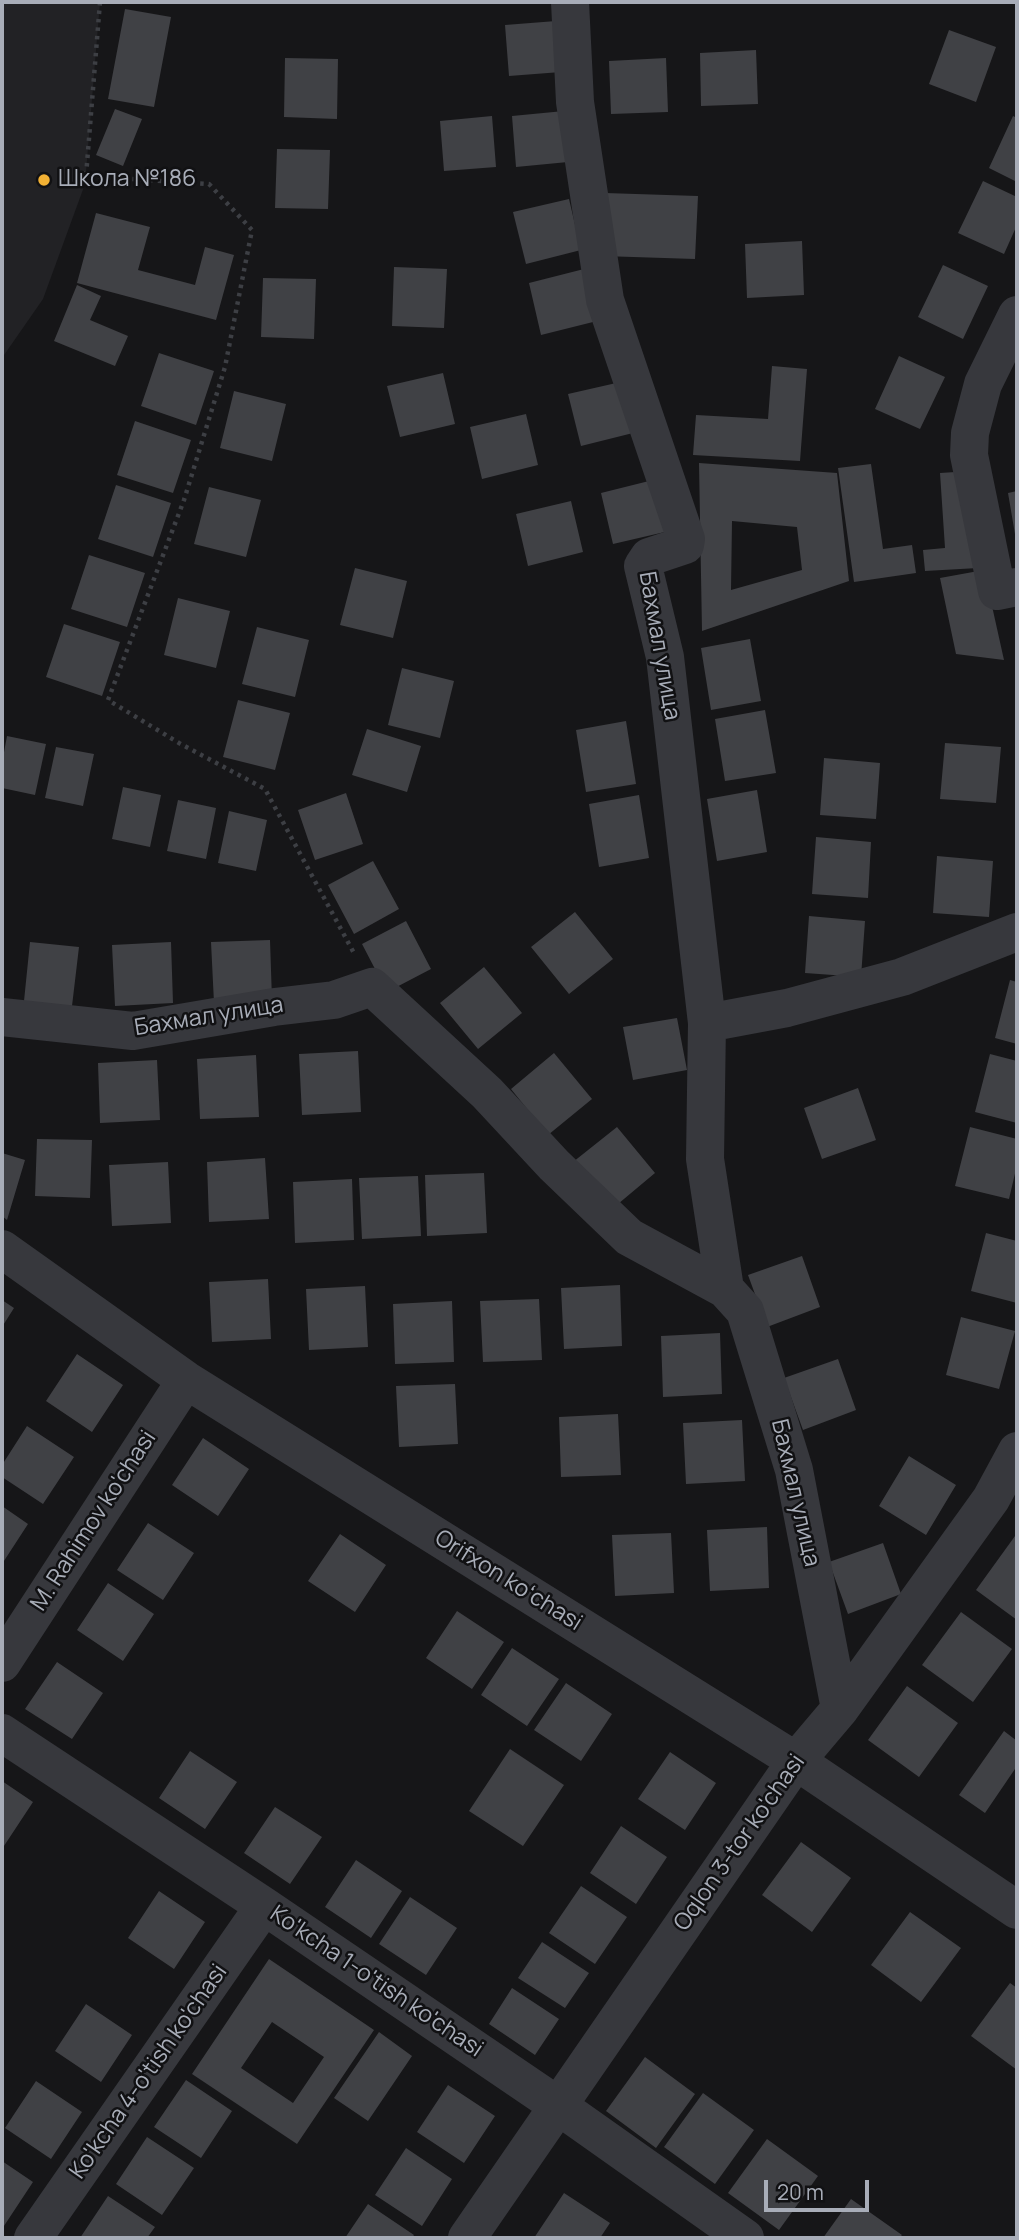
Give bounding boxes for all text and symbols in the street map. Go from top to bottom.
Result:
place label: Школа №186 [58,166,196,194]
marker: Школа №186 [36,172,52,188]
street label: Бахмал улица [632,570,686,722]
street label: Бахмал улица [133,992,285,1042]
street label: Бахмал улица [765,1417,825,1569]
street label: M. Rahimov ko'chasi [26,1426,162,1616]
street label: Orifxon koʻchasi [429,1525,587,1637]
street label: Oqlon 3-tor ko'chasi [669,1749,811,1937]
street label: Ko'kcha 1-o'tish ko'chasi [264,1900,488,2064]
street label: Ko'kcha 4-o'tish ko'chasi [64,1959,234,2185]
scale bar [767,2166,872,2210]
text: 20 m [777,2178,824,2206]

